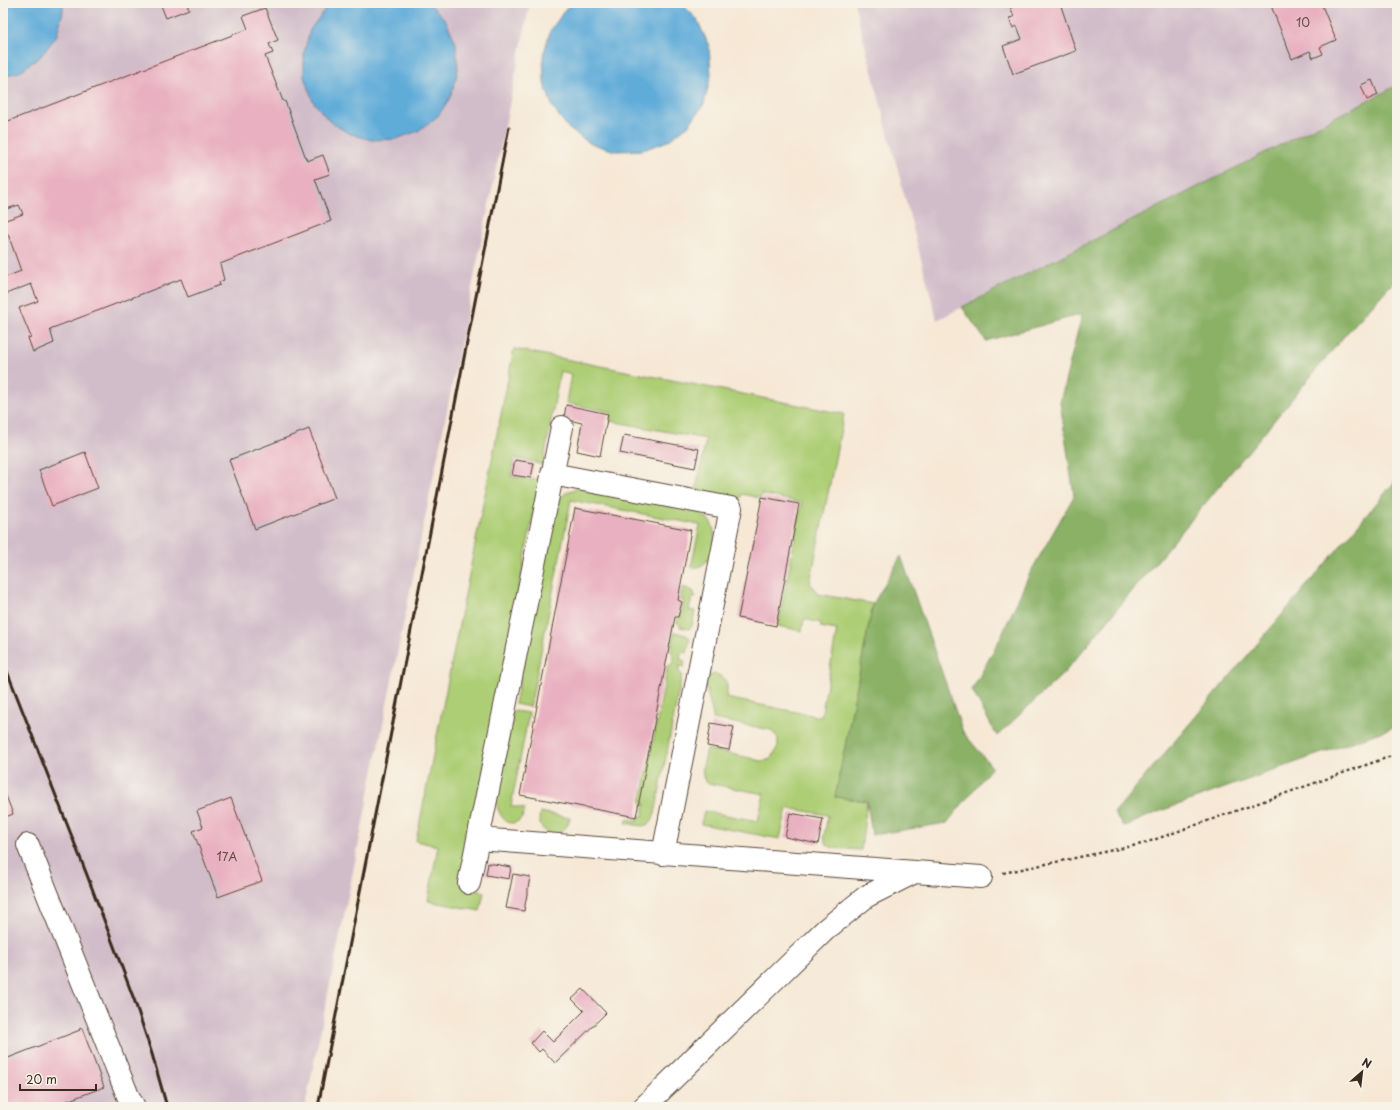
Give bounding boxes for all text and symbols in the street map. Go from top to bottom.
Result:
house number: 10 [1296,13,1310,31]
house number: 17A [217,847,237,865]
north arrow [1342,1052,1382,1092]
text: N [1359,1053,1375,1072]
scale bar [20,1066,96,1092]
text: 20 m [26,1070,57,1088]

